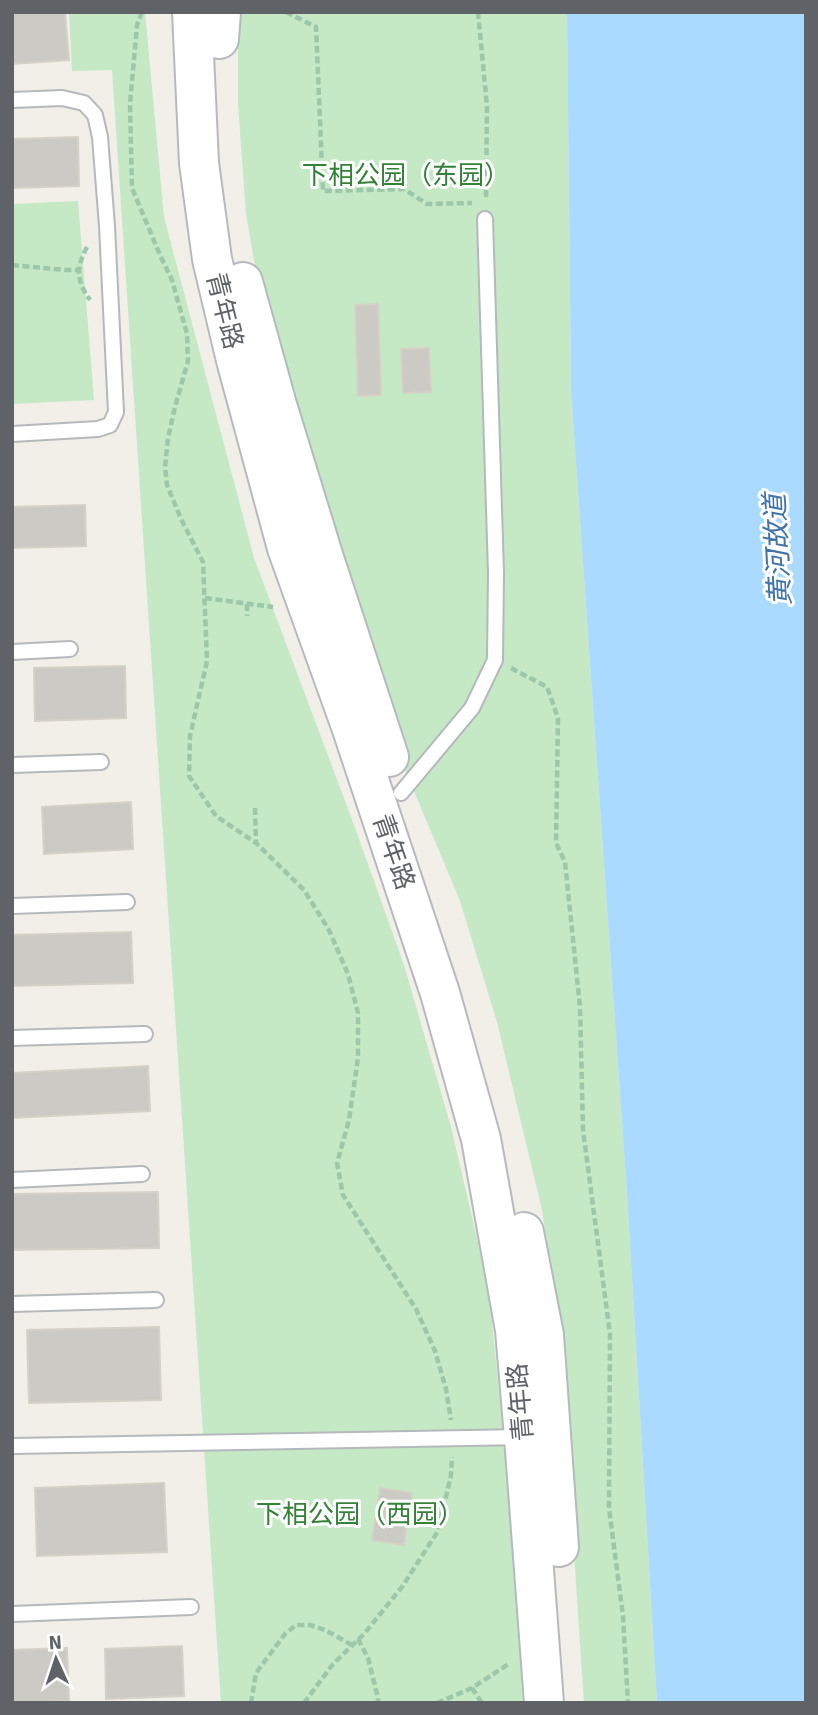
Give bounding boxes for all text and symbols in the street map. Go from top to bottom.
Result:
park label: 下相公园（东园） [302,160,510,192]
street label: 青年路 [199,269,249,353]
water label: 黄河故道 [758,489,798,607]
street label: 青年路 [365,810,421,894]
street label: 青年路 [502,1362,540,1442]
park label: 下相公园（西园） [256,1499,464,1531]
north arrow [21,1624,91,1694]
text: N [48,1631,62,1655]

